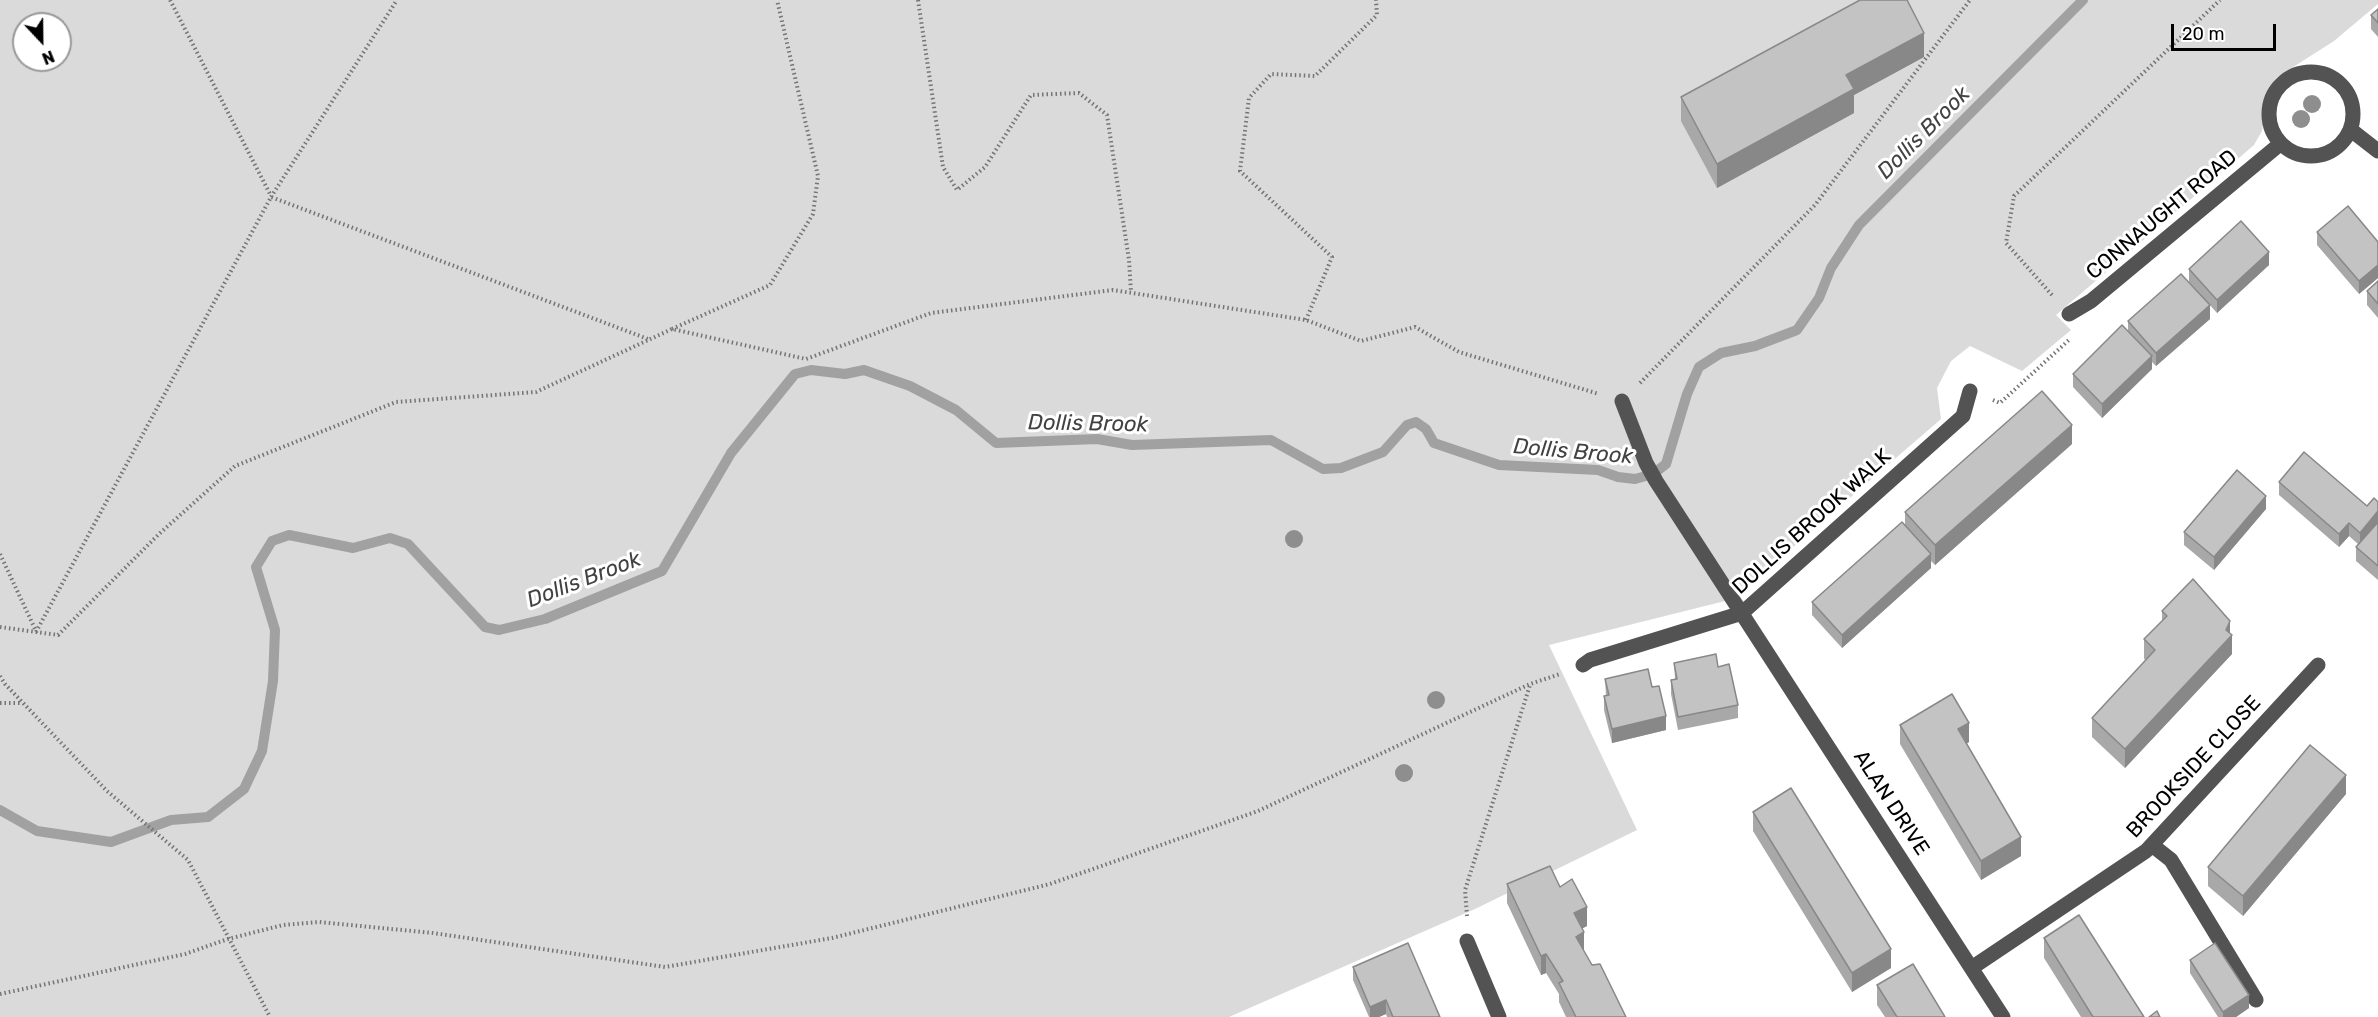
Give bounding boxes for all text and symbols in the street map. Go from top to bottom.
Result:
north arrow [12,12,72,72]
scale bar [2174,12,2279,50]
text: 20 m [2182,23,2224,45]
text: N [39,46,57,68]
water label: Dollis Brook [1872,81,1976,185]
street label: CONNAUGHT ROAD [2082,145,2242,285]
water label: Dollis Brook [1028,410,1148,438]
water label: Dollis Brook [1512,434,1634,470]
street label: DOLLIS BROOK WALK [1727,444,1897,600]
water label: Dollis Brook [523,546,645,614]
street label: BROOKSIDE CLOSE [2122,691,2266,843]
street label: ALAN DRIVE [1848,746,1934,860]

